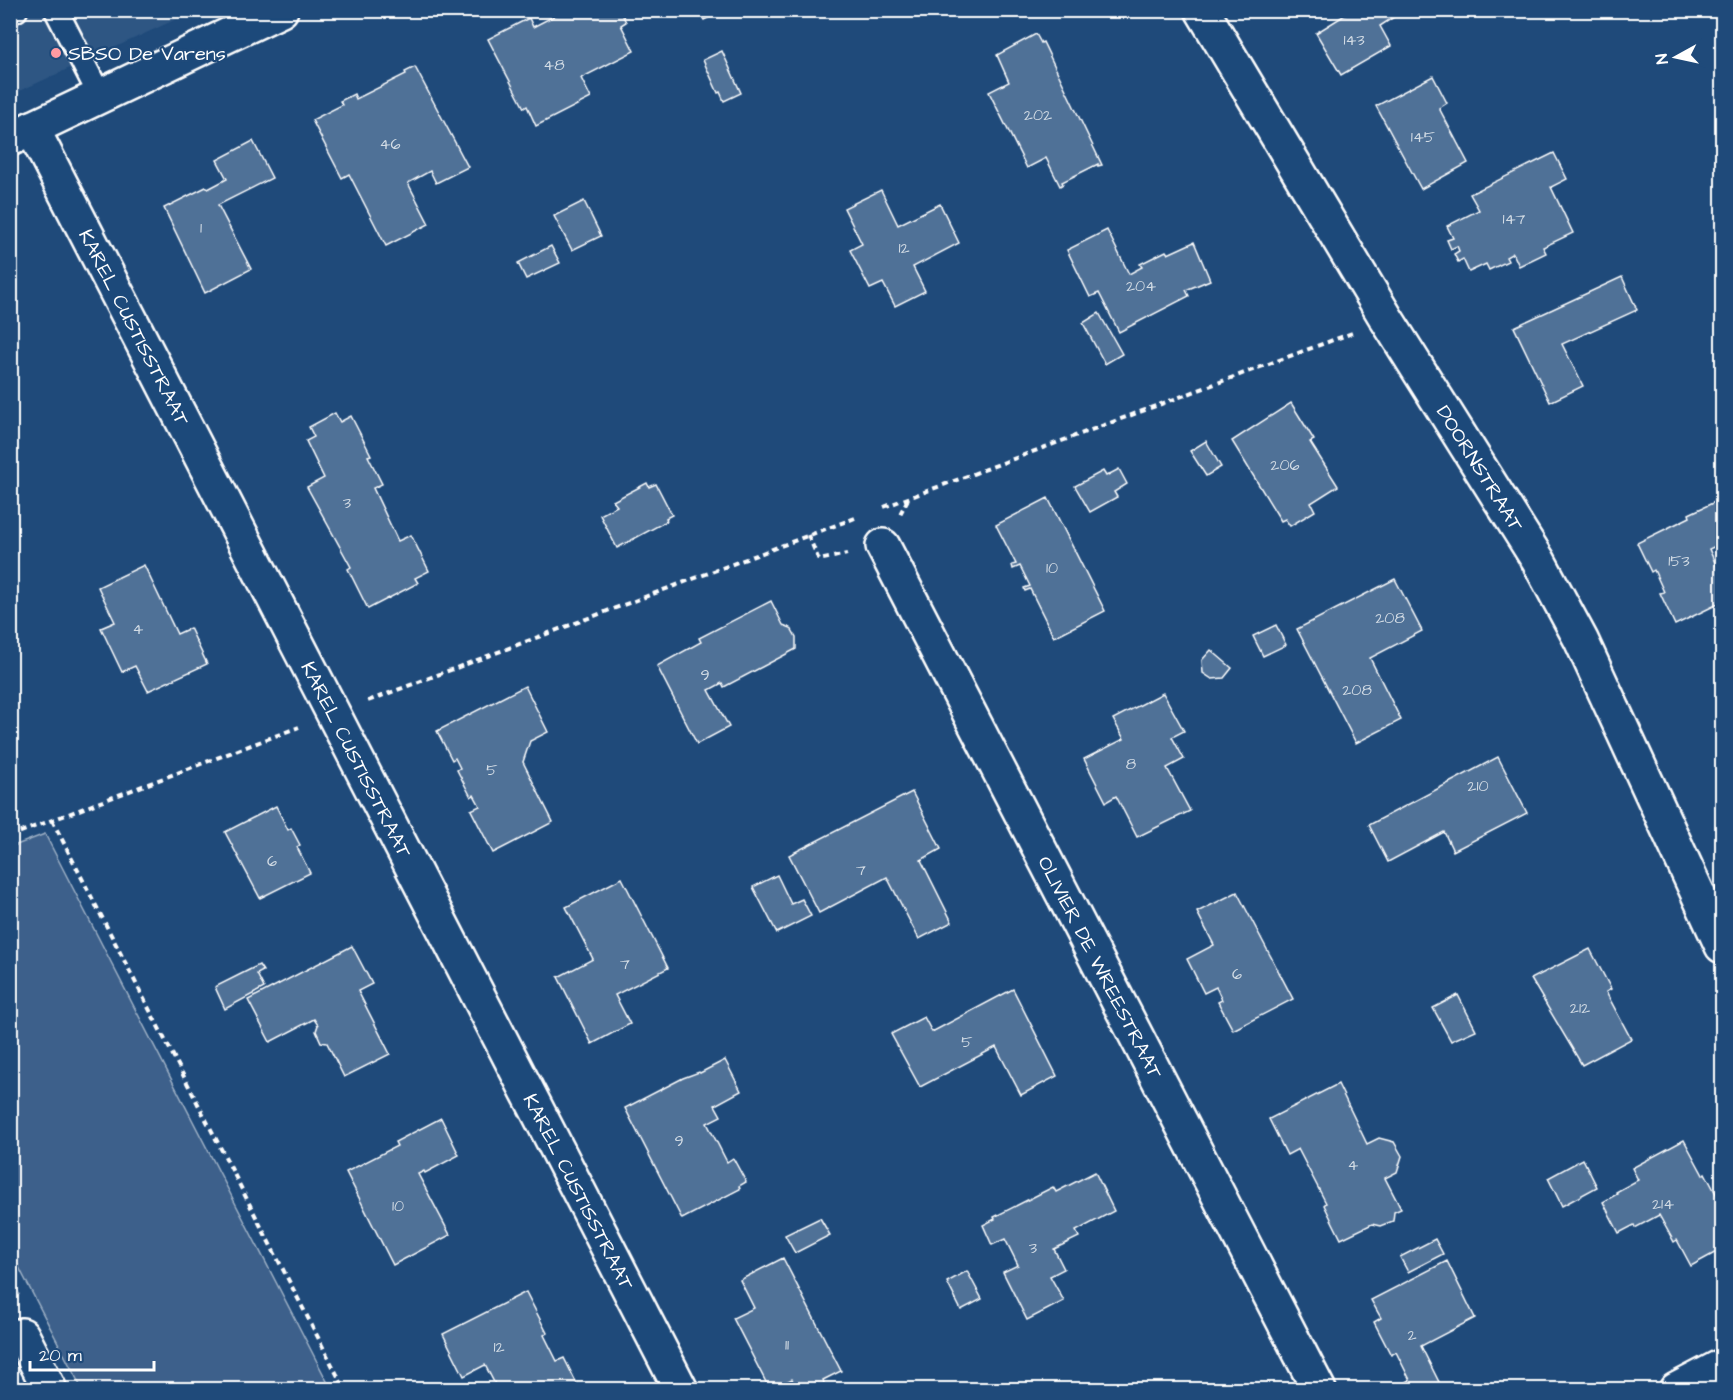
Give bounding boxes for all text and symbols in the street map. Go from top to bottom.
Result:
north arrow [1646,27,1706,87]
house number: 143 [1343,29,1365,51]
place label: SBSO De Varens [68,40,226,68]
marker: SBSO De Varens [49,46,63,60]
text: N [1651,52,1674,65]
house number: 48 [543,54,565,76]
house number: 202 [1024,104,1052,126]
house number: 145 [1411,126,1436,148]
house number: 46 [380,133,400,155]
house number: 147 [1503,208,1526,230]
house number: 1 [200,217,202,239]
street label: KAREL CUSTISSTRAAT [71,225,196,431]
house number: 12 [898,237,910,259]
house number: 204 [1126,275,1156,297]
street label: DOORNSTRAAT [1429,400,1530,538]
house number: 206 [1270,454,1300,476]
house number: 3 [343,492,351,514]
house number: 153 [1668,550,1690,572]
house number: 10 [1046,557,1058,579]
house number: 208 [1375,607,1405,629]
house number: 4 [133,618,144,640]
street label: KAREL CUSTISSTRAAT [294,657,418,863]
house number: 9 [700,664,710,686]
house number: 208 [1342,679,1372,701]
house number: 8 [1126,753,1136,775]
house number: 5 [486,759,498,781]
house number: 210 [1467,775,1489,797]
house number: 6 [267,850,277,872]
street label: OLIVIER DE WREESTRAAT [1030,851,1169,1084]
house number: 7 [856,859,866,881]
house number: 7 [620,953,630,975]
house number: 6 [1232,963,1242,985]
house number: 212 [1570,997,1590,1019]
house number: 5 [961,1031,973,1053]
street label: KAREL CUSTISSTRAAT [516,1089,640,1296]
house number: 9 [674,1130,684,1152]
house number: 4 [1348,1154,1359,1176]
house number: 214 [1652,1193,1674,1215]
house number: 10 [392,1195,404,1217]
house number: 3 [1029,1237,1037,1259]
house number: 2 [1407,1324,1417,1346]
scale bar [30,1334,154,1372]
house number: 11 [785,1334,789,1356]
house number: 12 [493,1336,505,1358]
text: 20 m [39,1343,82,1368]

